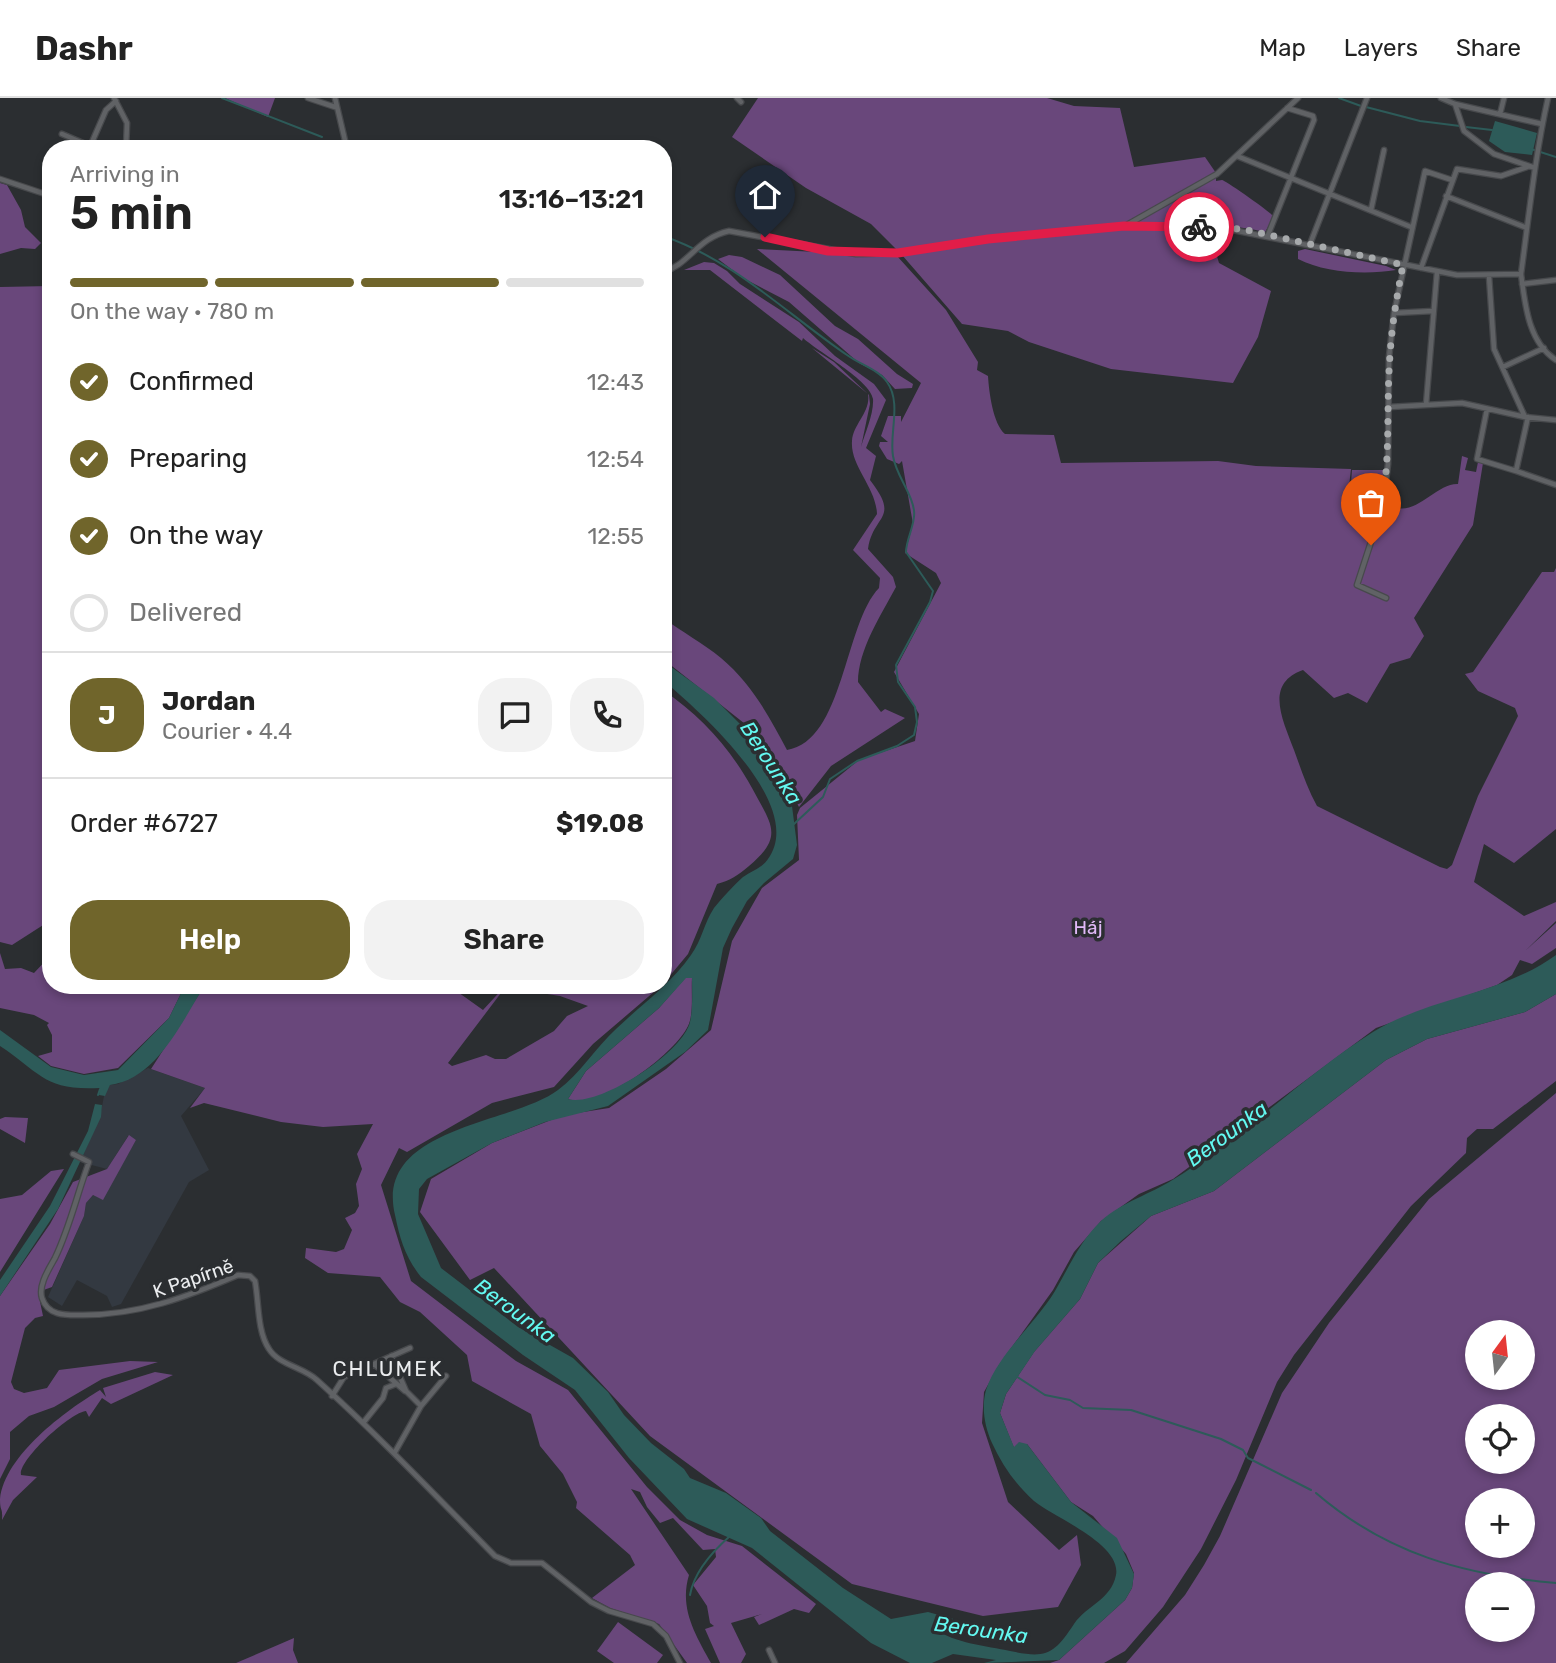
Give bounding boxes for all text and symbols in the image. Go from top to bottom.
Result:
text: Dashr [35,29,133,68]
text: Map [1259,34,1306,62]
text: Layers [1344,34,1418,62]
text: Share [1456,34,1521,62]
text: Arriving in [70,160,180,188]
pin [735,165,795,237]
icon: home [746,176,784,214]
text: 13:16–13:21 [499,184,644,215]
text: 5 min [70,186,193,241]
courier [1164,192,1234,262]
icon: bike [1180,208,1218,246]
text: On the way · 780 m [70,297,274,325]
icon: check [70,363,108,401]
text: Confirmed [129,366,254,397]
text: 12:43 [587,368,644,396]
icon: check [70,440,108,478]
text: Preparing [129,443,247,474]
text: 12:54 [587,445,644,473]
pin [1341,473,1401,545]
icon: bag [1352,484,1390,522]
icon: check [70,517,108,555]
text: On the way [129,520,263,551]
text: 12:55 [587,522,644,550]
text: Delivered [129,597,242,628]
button: chat [478,678,552,752]
button: phone [570,678,644,752]
text: Jordan [162,686,255,717]
text: J [98,700,116,731]
water label: Berounka [735,716,808,809]
text: Courier · 4.4 [162,717,292,745]
text: Order #6727 [70,808,218,839]
text: $19.08 [556,808,644,839]
button: Help [70,900,350,980]
button: Share [364,900,644,980]
park label: Háj [1073,916,1103,939]
water label: Berounka [1181,1096,1272,1171]
street label: K Papírně [150,1254,236,1303]
water label: Berounka [470,1273,561,1348]
north arrow [1465,1320,1535,1390]
map controls [1465,1320,1535,1642]
district label: CHLUMEK [332,1356,444,1381]
button: locate [1465,1404,1535,1474]
button: + [1465,1488,1535,1558]
button: − [1465,1572,1535,1642]
water label: Berounka [933,1611,1029,1648]

